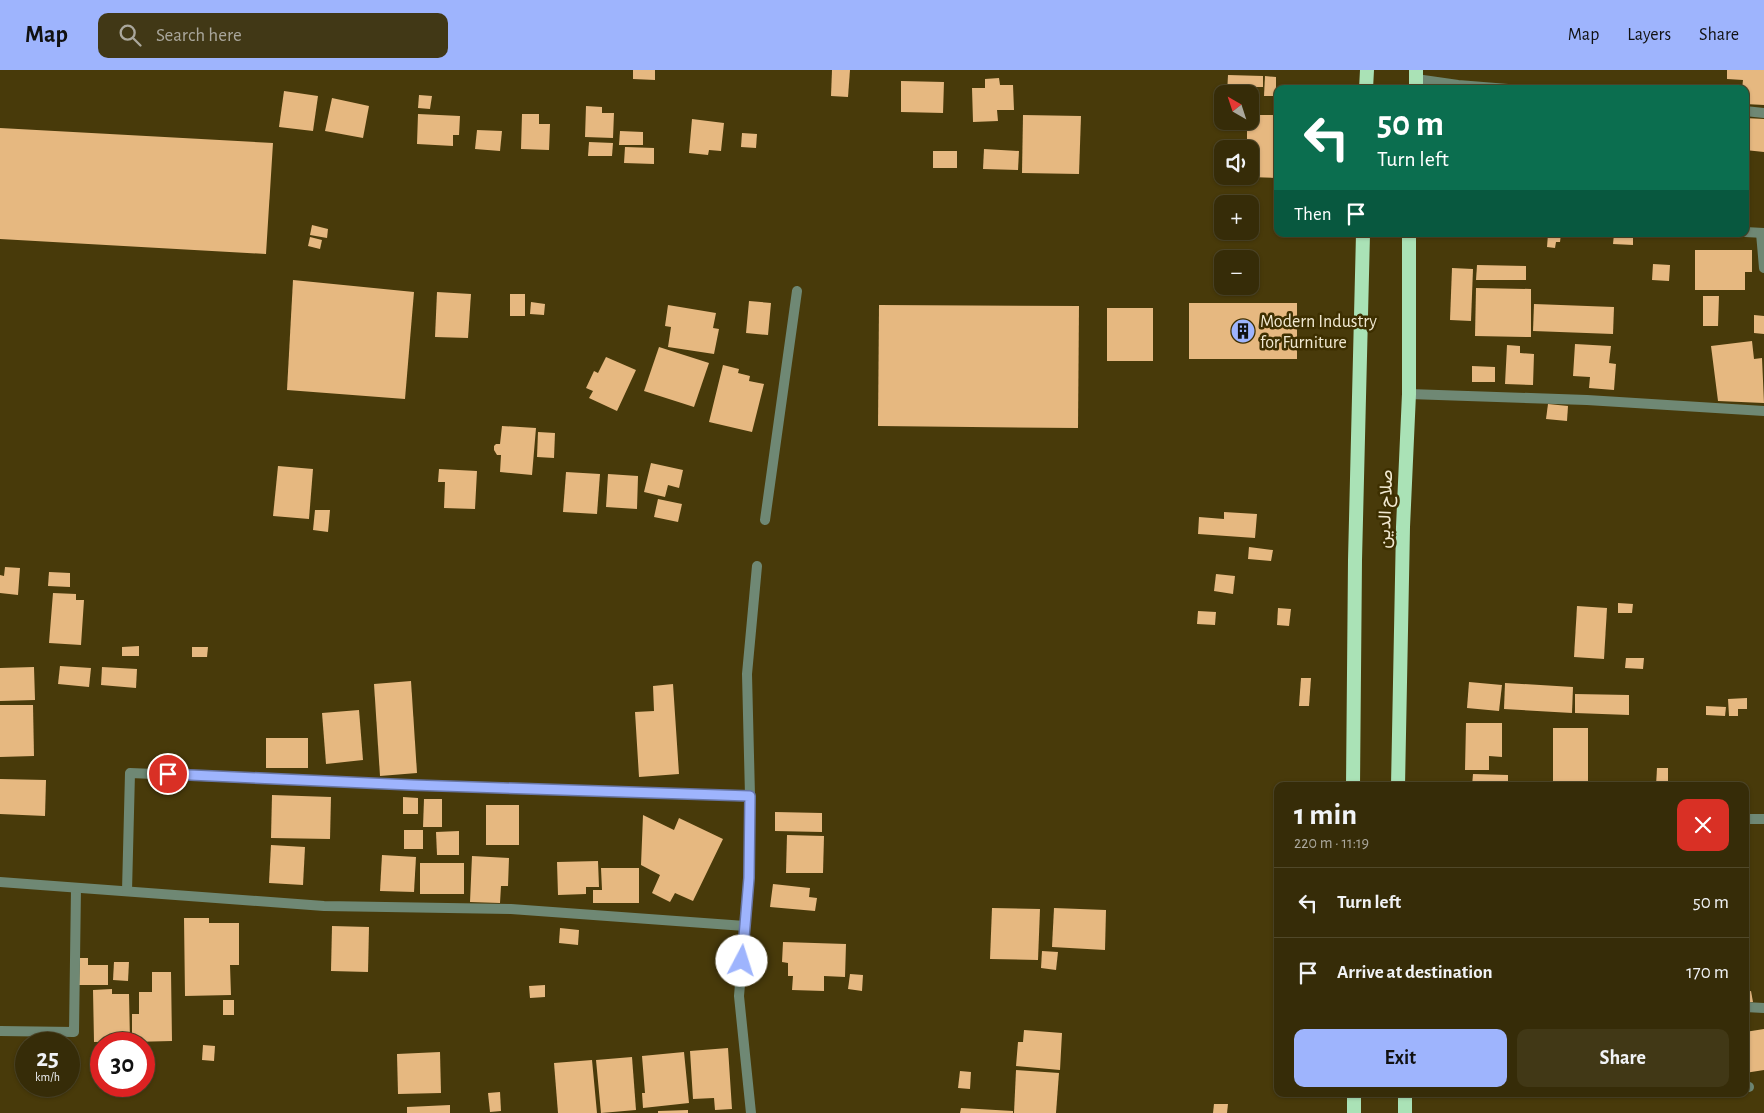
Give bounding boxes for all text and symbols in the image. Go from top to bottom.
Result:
search box [98,13,448,58]
icon: search [116,21,144,49]
text: Map [25,23,68,47]
text: Search here [156,26,242,45]
text: Map [1568,26,1599,44]
text: Layers [1627,26,1671,44]
text: Share [1699,26,1739,44]
north arrow [1214,85,1259,130]
map controls [1214,85,1259,295]
icon: left [1294,105,1359,170]
text: 50 m [1377,107,1444,142]
button: sound [1214,140,1259,185]
text: Turn left [1377,148,1449,170]
button: + [1214,195,1259,240]
icon: arrive [1342,200,1370,228]
text: Then [1294,205,1332,224]
button: − [1214,250,1259,295]
place label: Modern Industry for Furniture [1260,313,1377,352]
building icon: Modern Industry for Furniture [1230,318,1256,344]
street label: صلاح الدين [1376,469,1398,549]
pin [147,753,189,795]
icon: arrive [154,760,182,788]
button: close [1677,799,1729,851]
text: 1 min [1294,800,1357,830]
text: 220 m · 11:19 [1294,835,1369,851]
icon: left [1294,889,1322,917]
text: Turn left [1337,893,1401,912]
text: 50 m [1693,893,1729,912]
position arrow [715,934,767,986]
icon: arrive [1294,959,1322,987]
text: Arrive at destination [1337,963,1493,982]
text: 170 m [1686,963,1729,982]
button: Exit [1294,1029,1507,1087]
button: Share [1517,1029,1729,1087]
speed limit sign: 30 [90,1032,155,1097]
text: 25 [36,1046,59,1071]
text: km/h [35,1071,60,1083]

